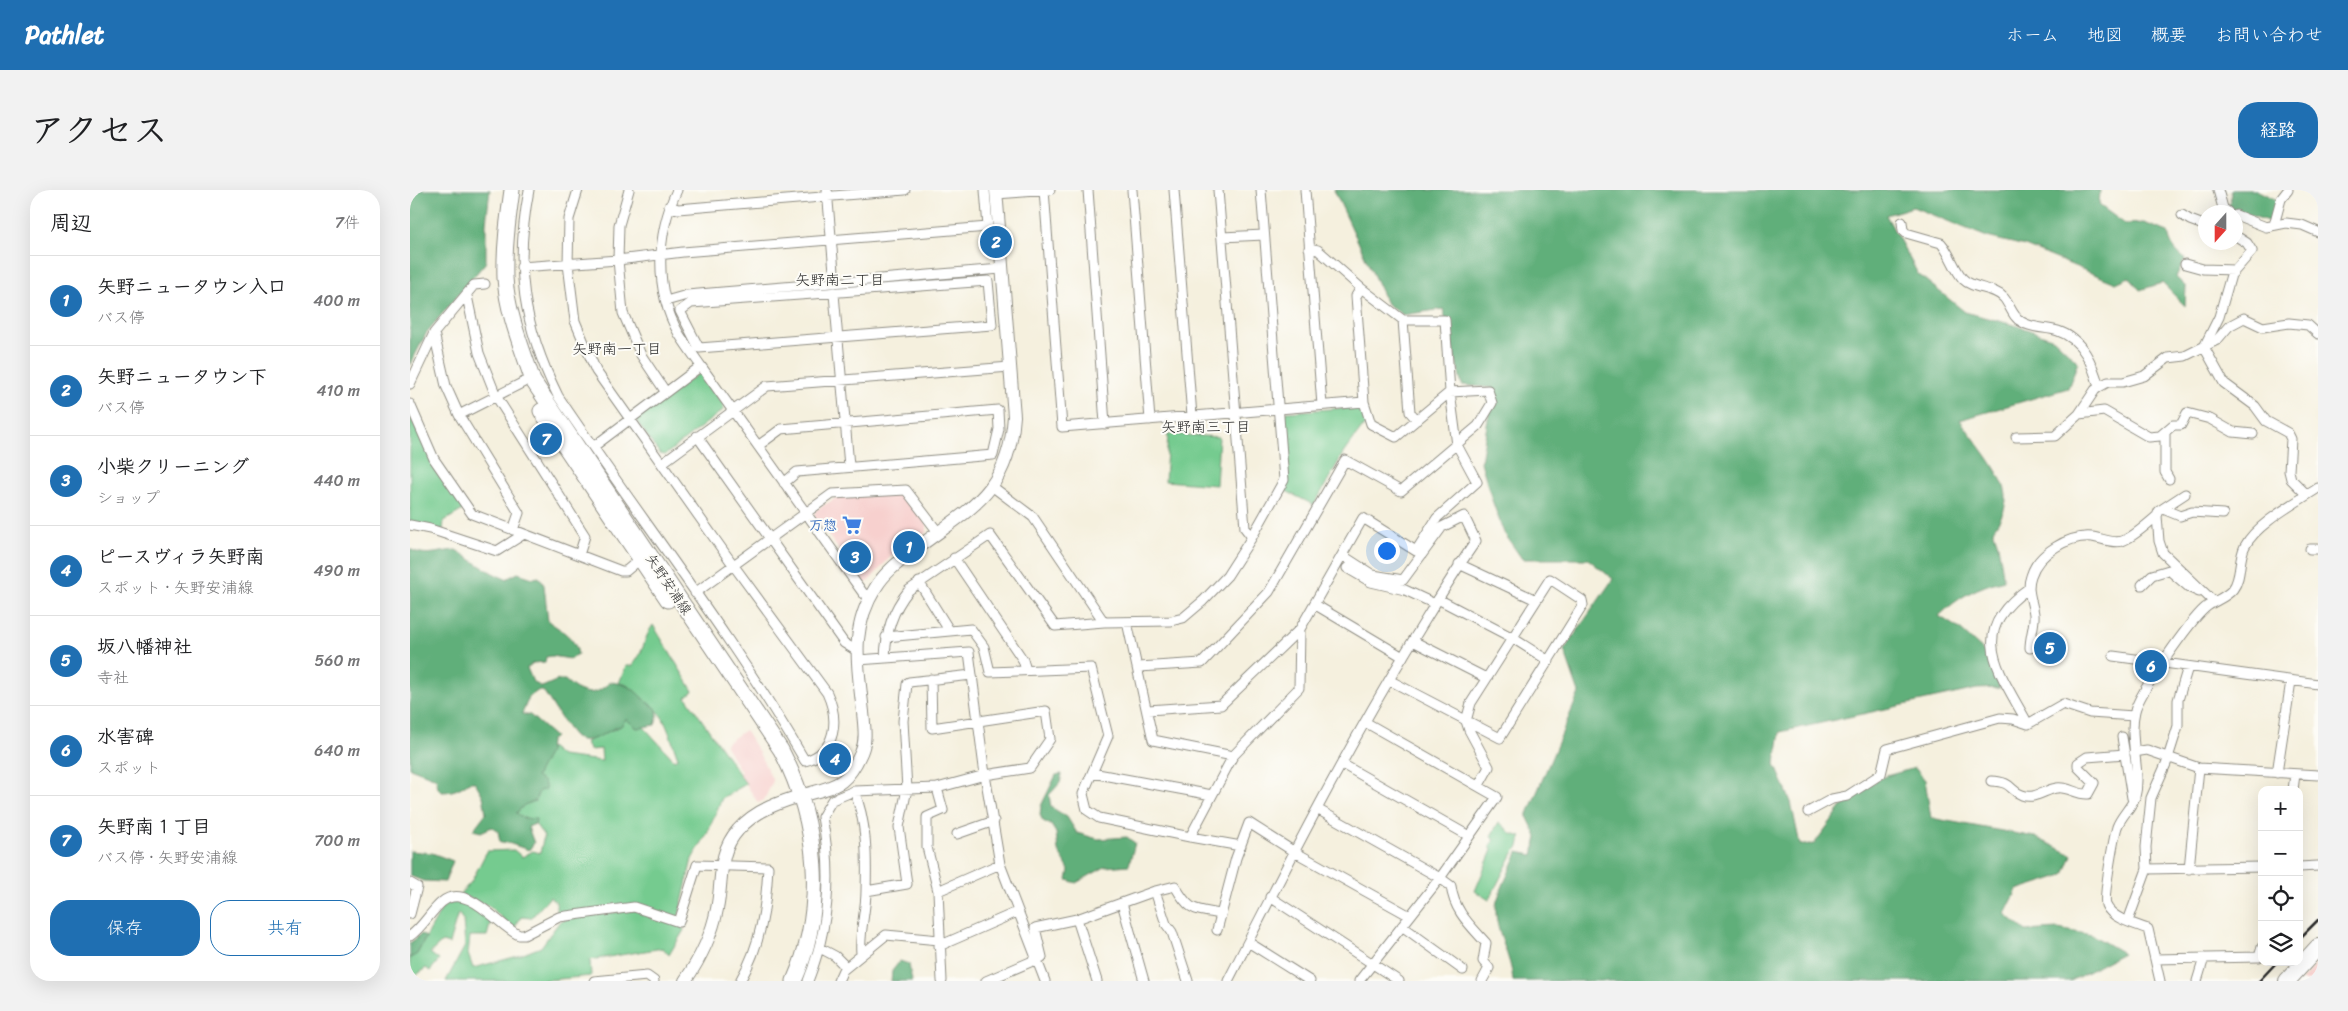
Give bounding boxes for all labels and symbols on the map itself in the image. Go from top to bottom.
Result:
north arrow [2198,205,2243,250]
pin: 2 [980,223,1012,261]
district label: 矢野南二丁目 [795,267,885,293]
district label: 矢野南一丁目 [572,336,662,362]
district label: 矢野南三丁目 [1161,414,1251,440]
pin: 7 [530,420,562,458]
place label: 万惣 [809,513,837,538]
supermarket icon: 万惣 [841,514,863,536]
pin: 1 [893,528,925,566]
pin: 3 [839,538,871,576]
your location [1374,538,1400,564]
street label: 矢野安浦線 [639,548,699,620]
pin: 5 [2034,629,2066,667]
pin: 6 [2135,647,2167,685]
pin: 4 [819,740,851,778]

